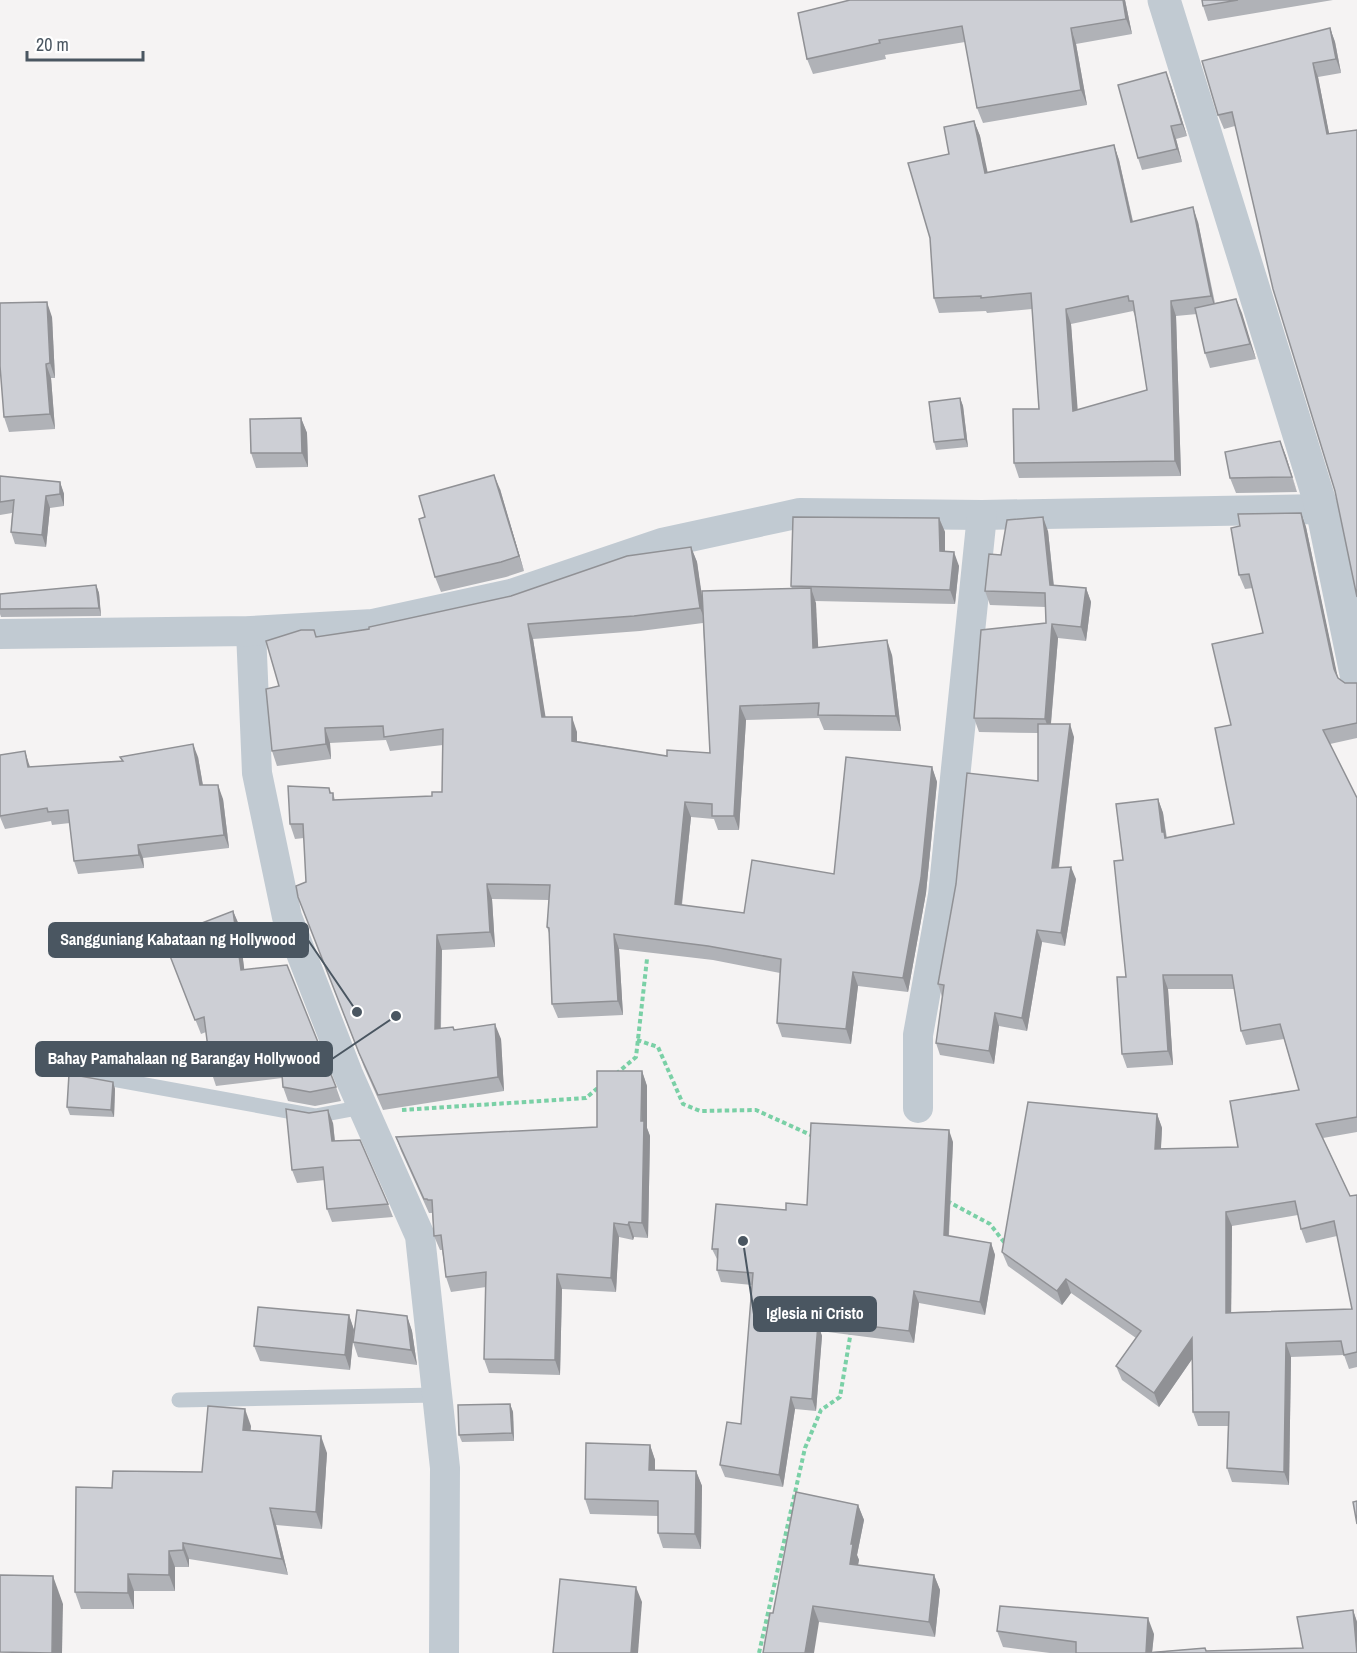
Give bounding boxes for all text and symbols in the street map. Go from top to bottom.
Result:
scale bar [27,24,142,62]
text: 20 m [36,32,69,57]
callout: Sangguniang Kabataan ng Hollywood [49,923,308,957]
text: Sangguniang Kabataan ng Hollywood [60,928,296,950]
callout: Bahay Pamahalaan ng Barangay Hollywood [36,1042,332,1076]
text: Bahay Pamahalaan ng Barangay Hollywood [48,1047,320,1069]
callout: Iglesia ni Cristo [754,1297,876,1331]
text: Iglesia ni Cristo [766,1302,864,1324]

